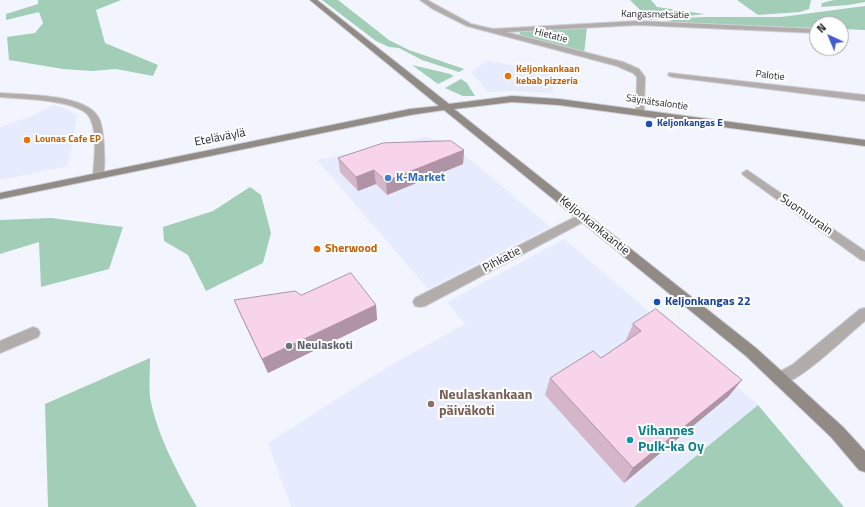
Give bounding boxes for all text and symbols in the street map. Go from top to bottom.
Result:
street label: Kangasmetsätie [621,8,689,22]
north arrow [809,16,849,56]
text: N [813,20,830,36]
street label: Hietatie [533,26,569,46]
place label: Keljonkankaan kebab pizzeria [516,64,580,88]
street label: Palotie [755,68,785,84]
marker: Keljonkankaan kebab pizzeria [503,71,513,81]
street label: Säynätsalontie [625,93,689,113]
place label: Keljonkangas E [657,118,723,130]
marker: Keljonkangas E [644,119,654,129]
street label: Eteläväylä [193,126,247,150]
place label: Lounas Cafe EP [35,134,101,146]
marker: Lounas Cafe EP [22,135,32,145]
place label: K-Market [396,171,445,185]
marker: K-Market [383,173,393,183]
street label: Suomuurain [777,192,835,238]
street label: Keljonkankaantie [556,193,632,259]
place label: Sherwood [325,242,377,256]
marker: Sherwood [312,244,322,254]
street label: Pihkatie [481,244,523,276]
place label: Keljonkangas 22 [665,295,751,309]
marker: Keljonkangas 22 [652,297,662,307]
place label: Neulaskoti [297,339,353,353]
marker: Neulaskoti [284,341,294,351]
place label: Neulaskankaan päiväkoti [439,388,532,420]
marker: Neulaskankaan päiväkoti [426,399,436,409]
place label: Vihannes Pulk-ka Oy [638,424,704,456]
marker: Vihannes Pulk-ka Oy [625,435,635,445]

